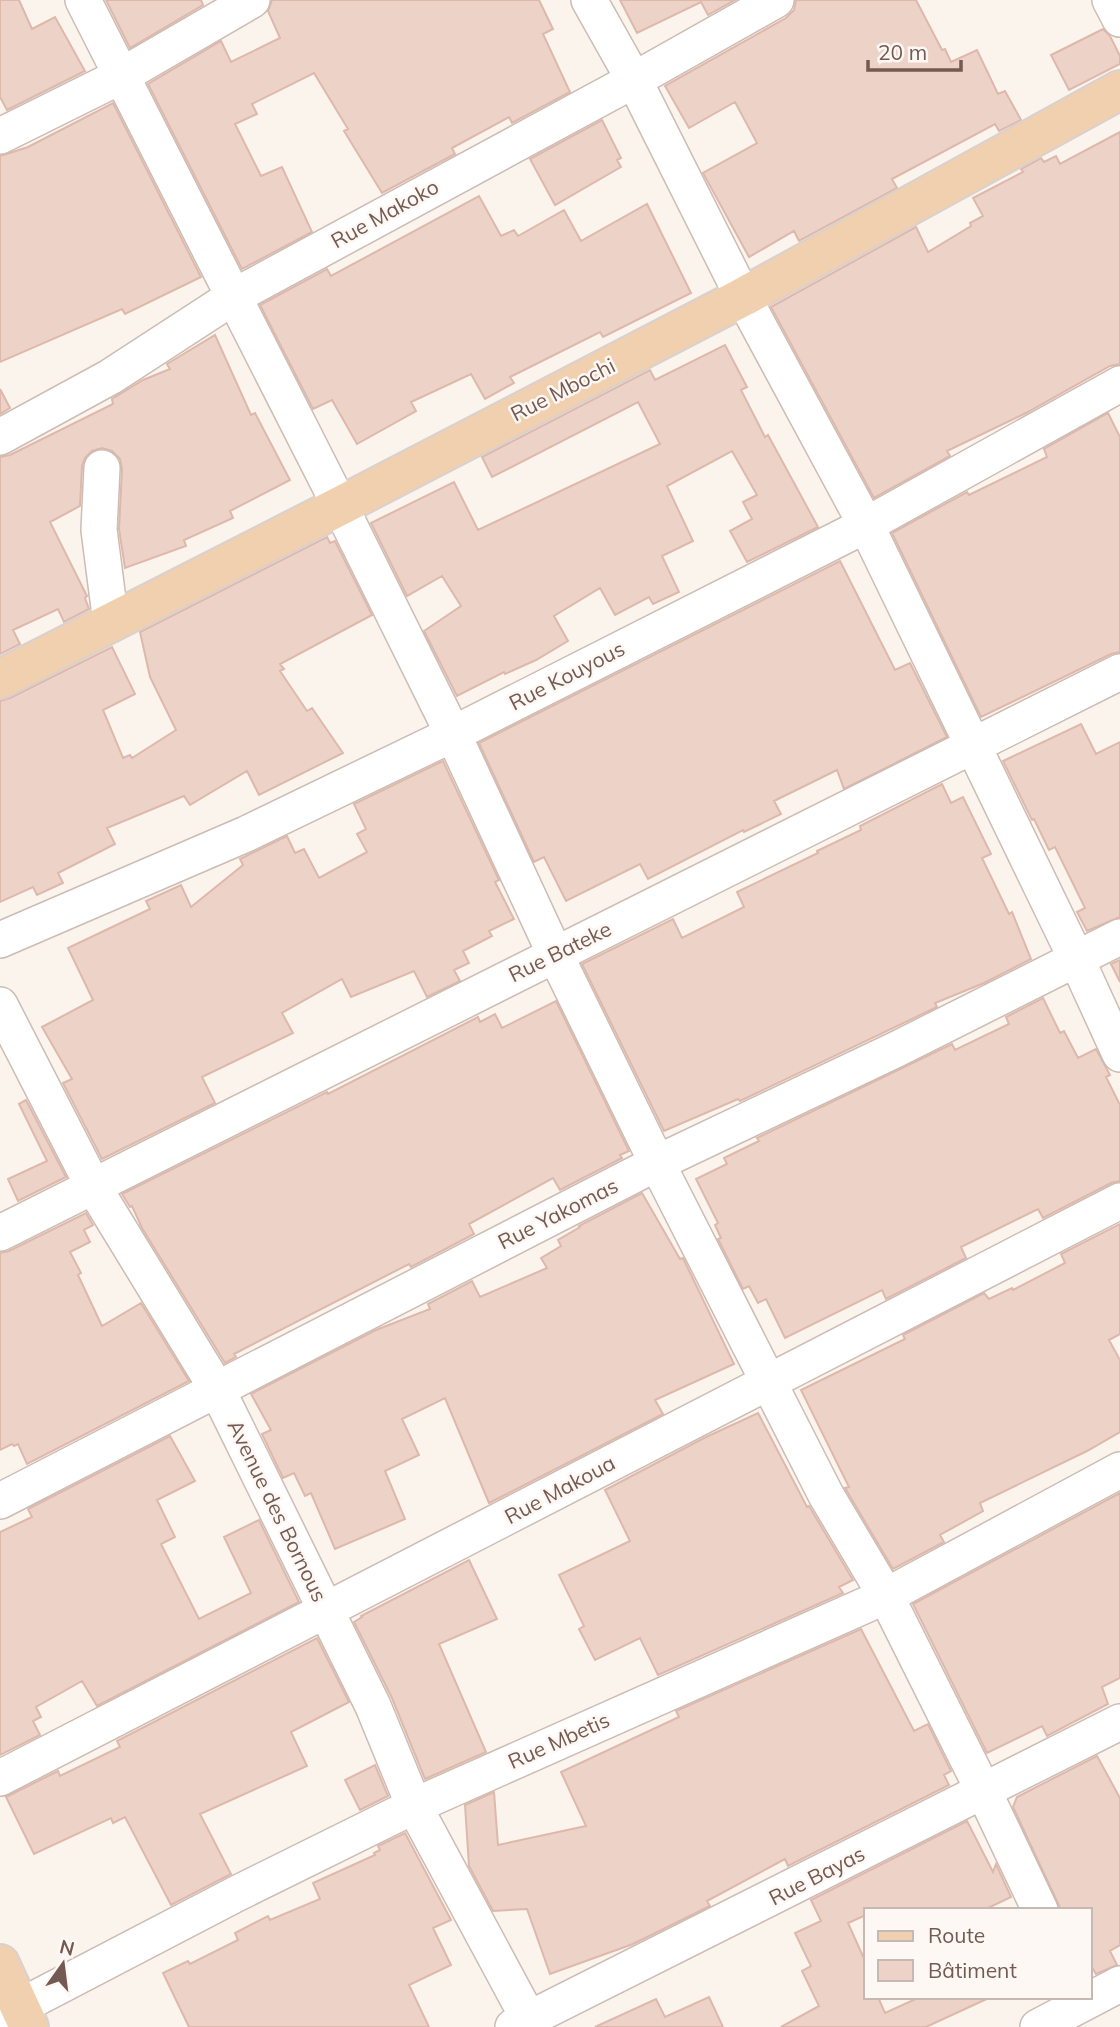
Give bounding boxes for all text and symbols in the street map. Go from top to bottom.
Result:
scale bar [868,28,961,72]
text: 20 m [878,39,927,65]
street label: Rue Makoko [326,173,443,253]
street label: Rue Mbochi [506,352,619,427]
street label: Rue Kouyous [504,635,629,715]
street label: Rue Bateke [504,915,615,987]
street label: Rue Yakomas [493,1172,622,1254]
street label: Avenue des Bornous [223,1415,333,1606]
street label: Rue Makoua [500,1449,619,1529]
street label: Rue Mbetis [504,1706,613,1774]
street label: Rue Bayas [764,1840,869,1910]
legend [864,1908,1092,1999]
text: Route [928,1922,985,1948]
north arrow [28,1929,98,1999]
text: N [57,1934,77,1961]
text: Bâtiment [928,1957,1017,1983]

